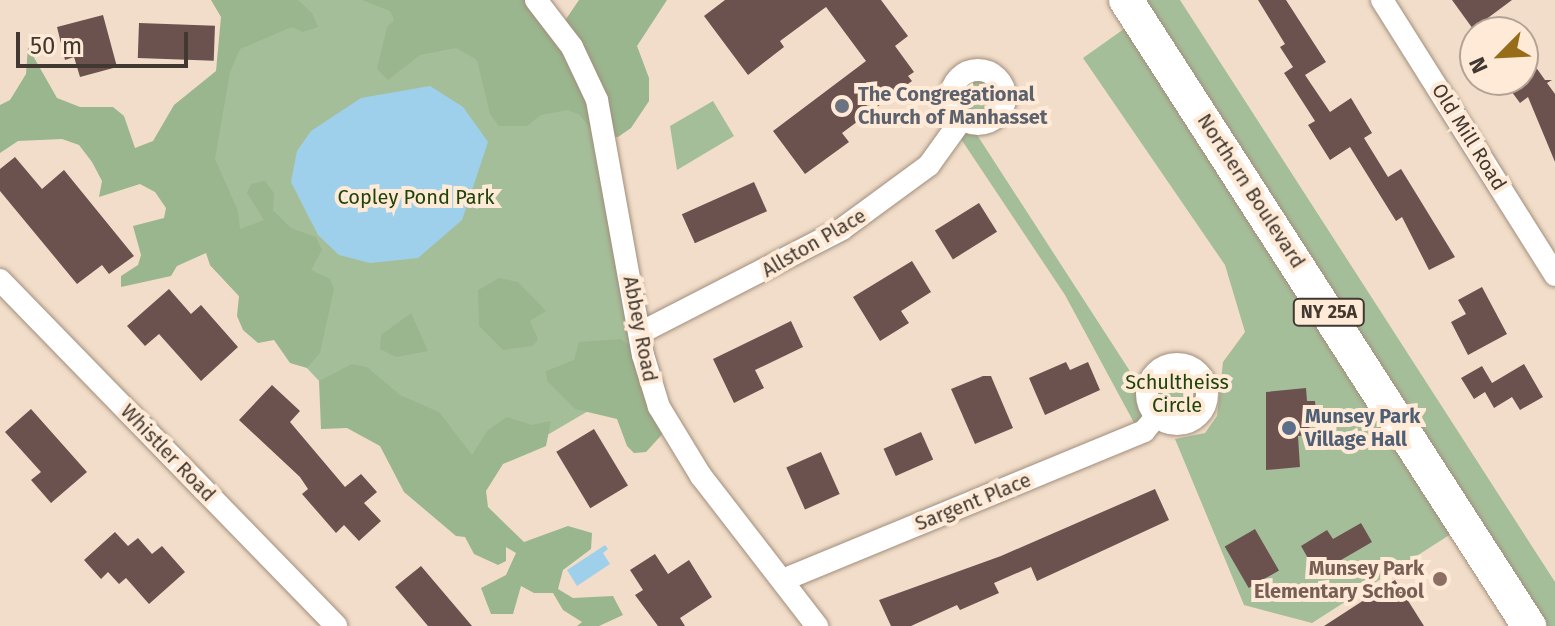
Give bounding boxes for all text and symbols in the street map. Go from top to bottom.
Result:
scale bar [20,16,192,66]
north arrow [1459,16,1539,96]
text: 50 m [30,32,82,60]
text: N [1463,53,1494,77]
street label: Old Mill Road [1427,79,1511,195]
place label: The Congregational Church of Manhasset [858,82,1048,129]
marker: The Congregational Church of Manhasset [833,97,851,115]
street label: Northern Boulevard [1192,109,1310,273]
park label: Copley Pond Park [337,185,495,209]
street label: Allston Place [758,204,870,282]
street label: Abbey Road [618,274,662,384]
road number: NY 25A [1291,298,1367,326]
park label: Schultheiss Circle [1125,370,1229,417]
street label: Whistler Road [116,399,220,507]
place label: Munsey Park Village Hall [1305,404,1420,451]
marker: Munsey Park Village Hall [1280,419,1298,437]
street label: Sargent Place [912,468,1034,536]
place label: Munsey Park Elementary School [1254,556,1424,603]
marker: Munsey Park Elementary School [1431,570,1449,588]

